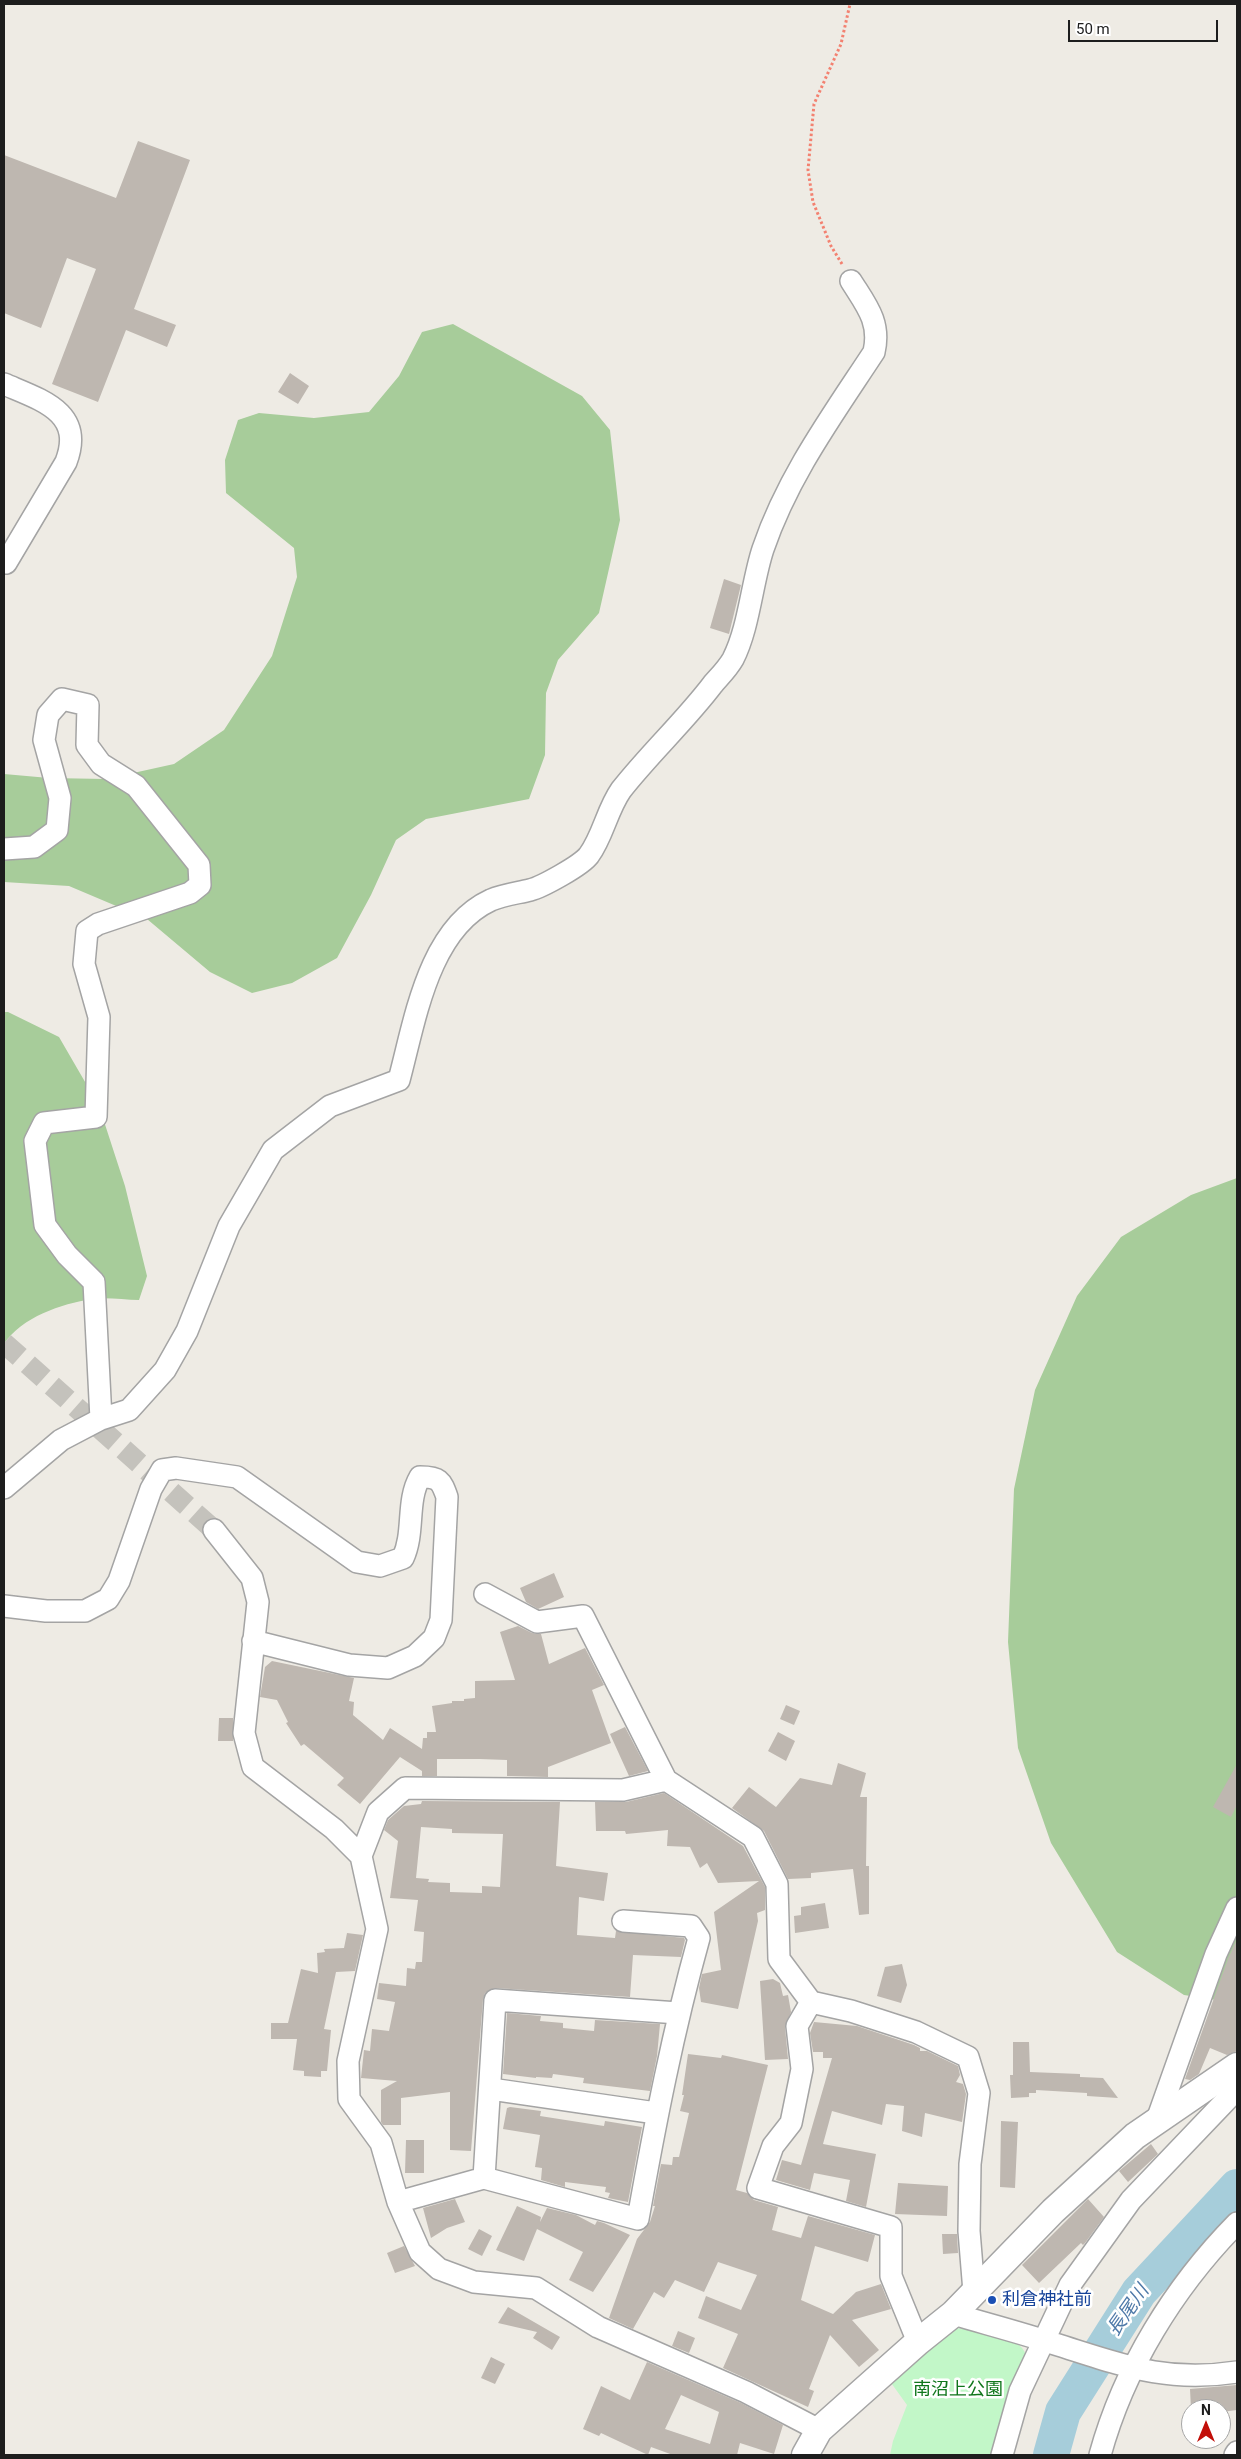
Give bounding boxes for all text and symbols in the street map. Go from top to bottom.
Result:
scale bar [1071,10,1221,42]
text: 50 m [1076,20,1110,38]
water label: 長尾川 [1103,2281,1155,2341]
place label: 利倉神社前 [1002,2289,1092,2311]
marker: 利倉神社前 [986,2294,998,2306]
park label: 南沼上公園 [913,2379,1003,2401]
north arrow [1181,2399,1231,2449]
text: N [1201,2402,1211,2418]

